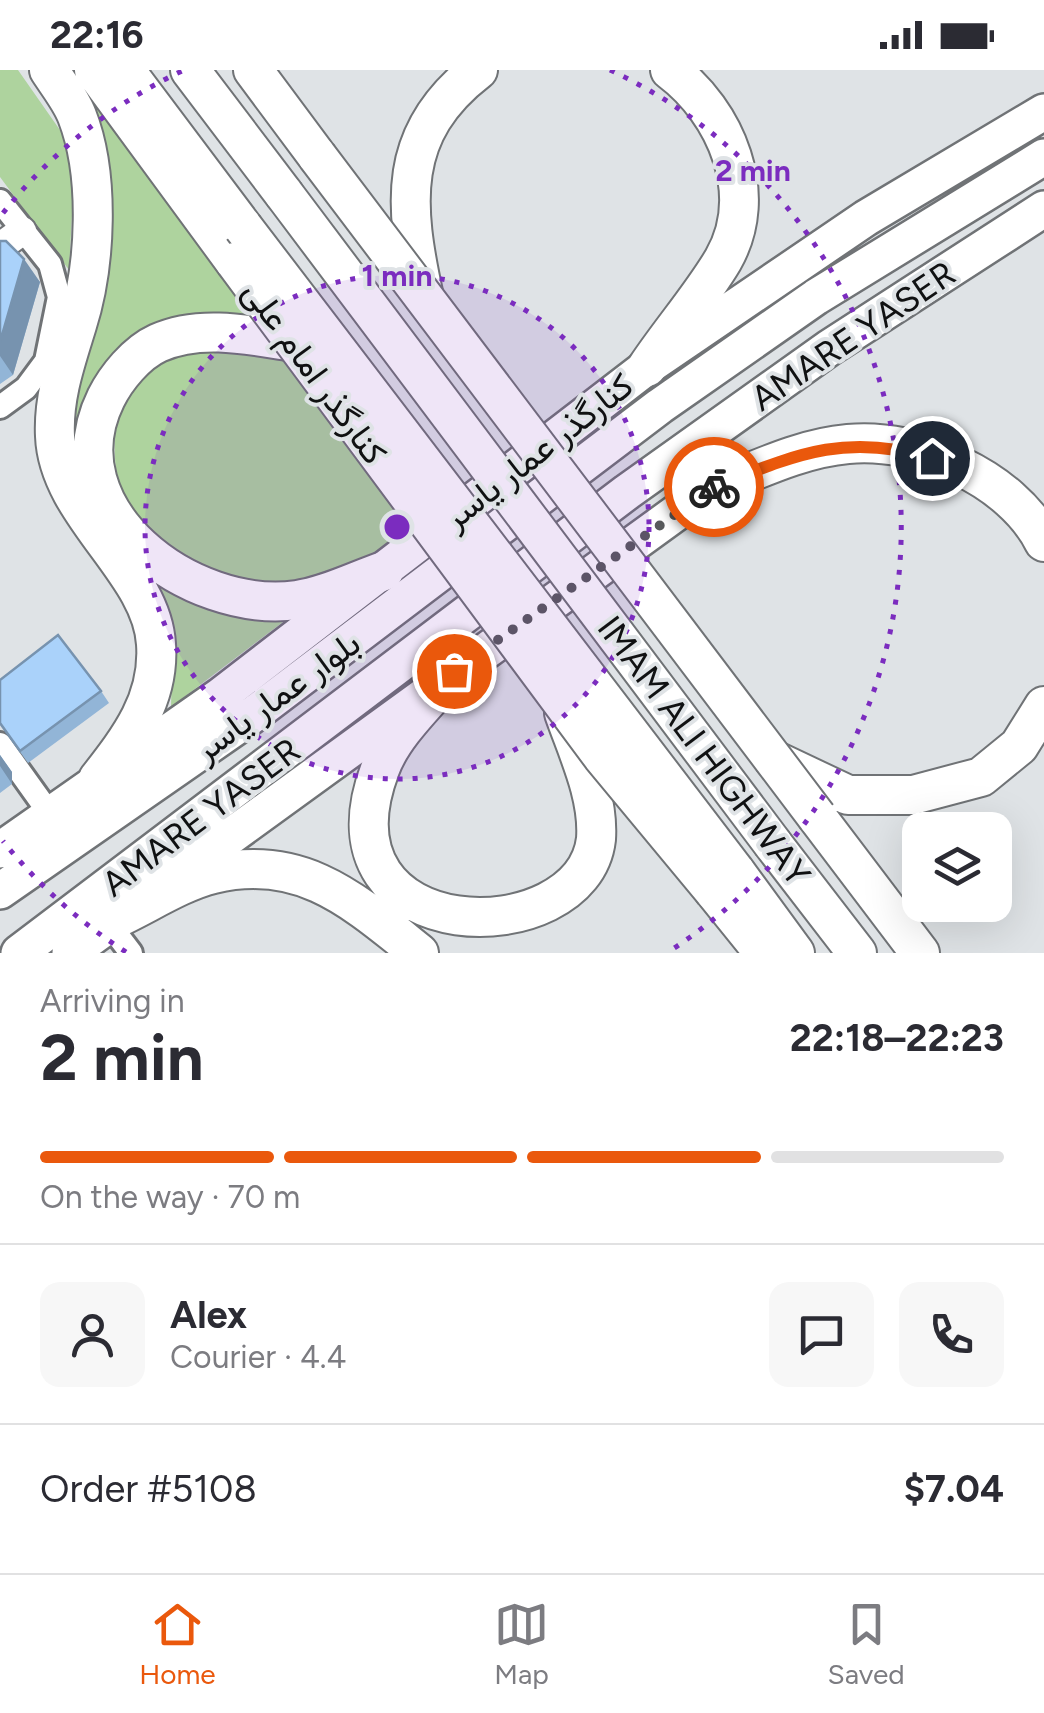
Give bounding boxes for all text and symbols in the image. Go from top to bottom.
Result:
text: 22:16 [50,12,144,58]
text: 2 min [715,152,791,189]
street label: AMARE YASER [743,252,963,420]
text: 1 min [362,257,432,294]
street label: کنارگذر امام علی [232,272,396,473]
street label: کنارگذر عمار یاسر [434,364,642,540]
pin [890,416,975,501]
icon: home [905,431,960,486]
courier [664,437,764,537]
icon: bike [687,460,742,515]
centre of rings [379,509,415,545]
street label: IMAM ALI HIGHWAY [589,608,819,894]
street label: بلوار عمار یاسر [185,622,369,772]
pin [412,629,497,714]
icon: bag [427,644,482,699]
street label: AMARE YASER [94,729,308,905]
map controls [902,812,1012,922]
button: layers [902,812,1012,922]
text: Arriving in [40,982,185,1020]
text: 22:18–22:23 [790,1015,1004,1061]
text: 2 min [40,1018,204,1096]
text: On the way · 70 m [40,1178,300,1216]
button: person [40,1282,145,1387]
button: chat [769,1282,874,1387]
button: phone [899,1282,1004,1387]
text: Alex [170,1292,247,1338]
text: Courier · 4.4 [170,1338,346,1376]
text: Order #5108 [40,1466,257,1512]
text: $7.04 [904,1466,1004,1512]
tab: Home [139,1597,216,1691]
tab: Map [494,1597,549,1691]
tab: Saved [828,1597,905,1691]

